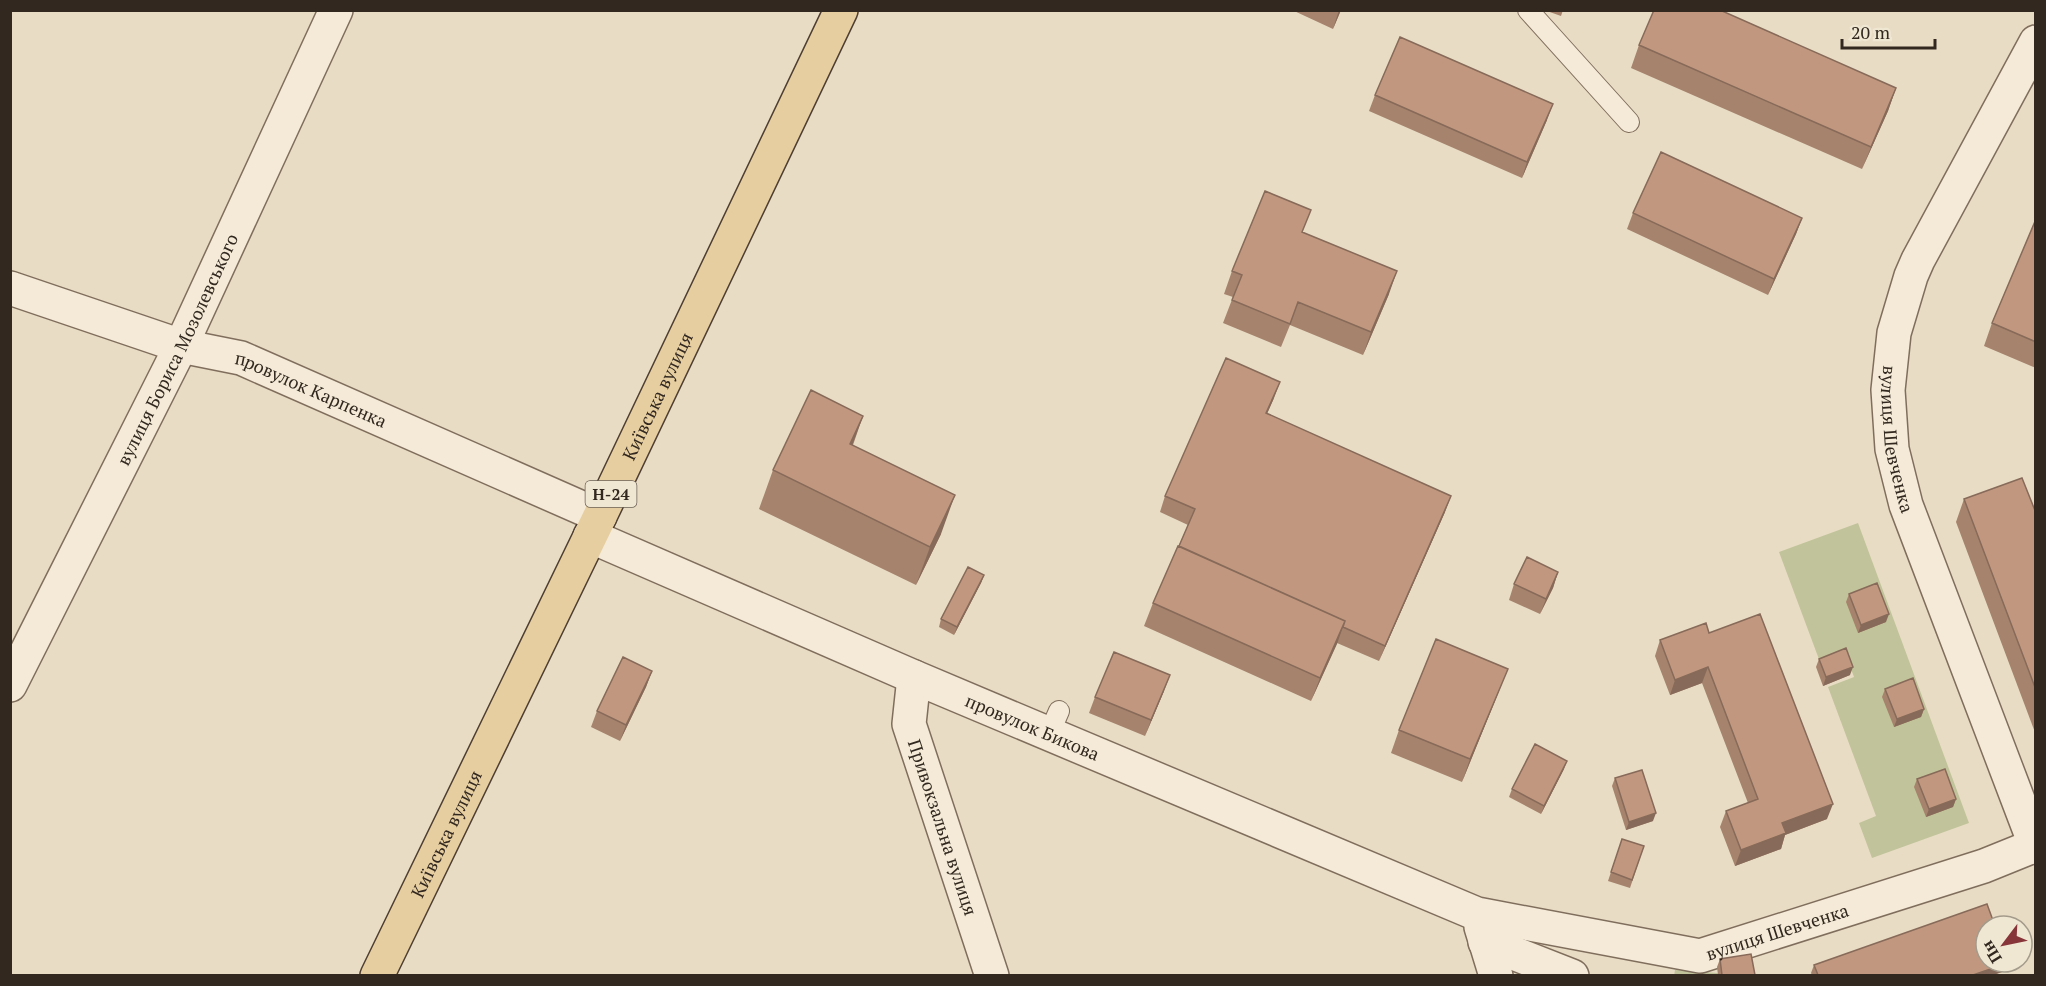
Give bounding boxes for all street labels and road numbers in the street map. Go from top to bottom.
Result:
street label: вулиця Бориса Мозолевського [111,230,243,469]
street label: Київська вулиця [616,328,698,464]
street label: провулок Карпенка [233,345,391,433]
street label: вулиця Шевченка [1876,365,1920,516]
road number: Н-24 [586,481,636,507]
street label: провулок Бикова [962,688,1103,766]
street label: Привокзальна вулиця [903,736,983,918]
street label: Київська вулиця [405,766,487,902]
street label: вулиця Шевченка [1703,898,1851,965]

